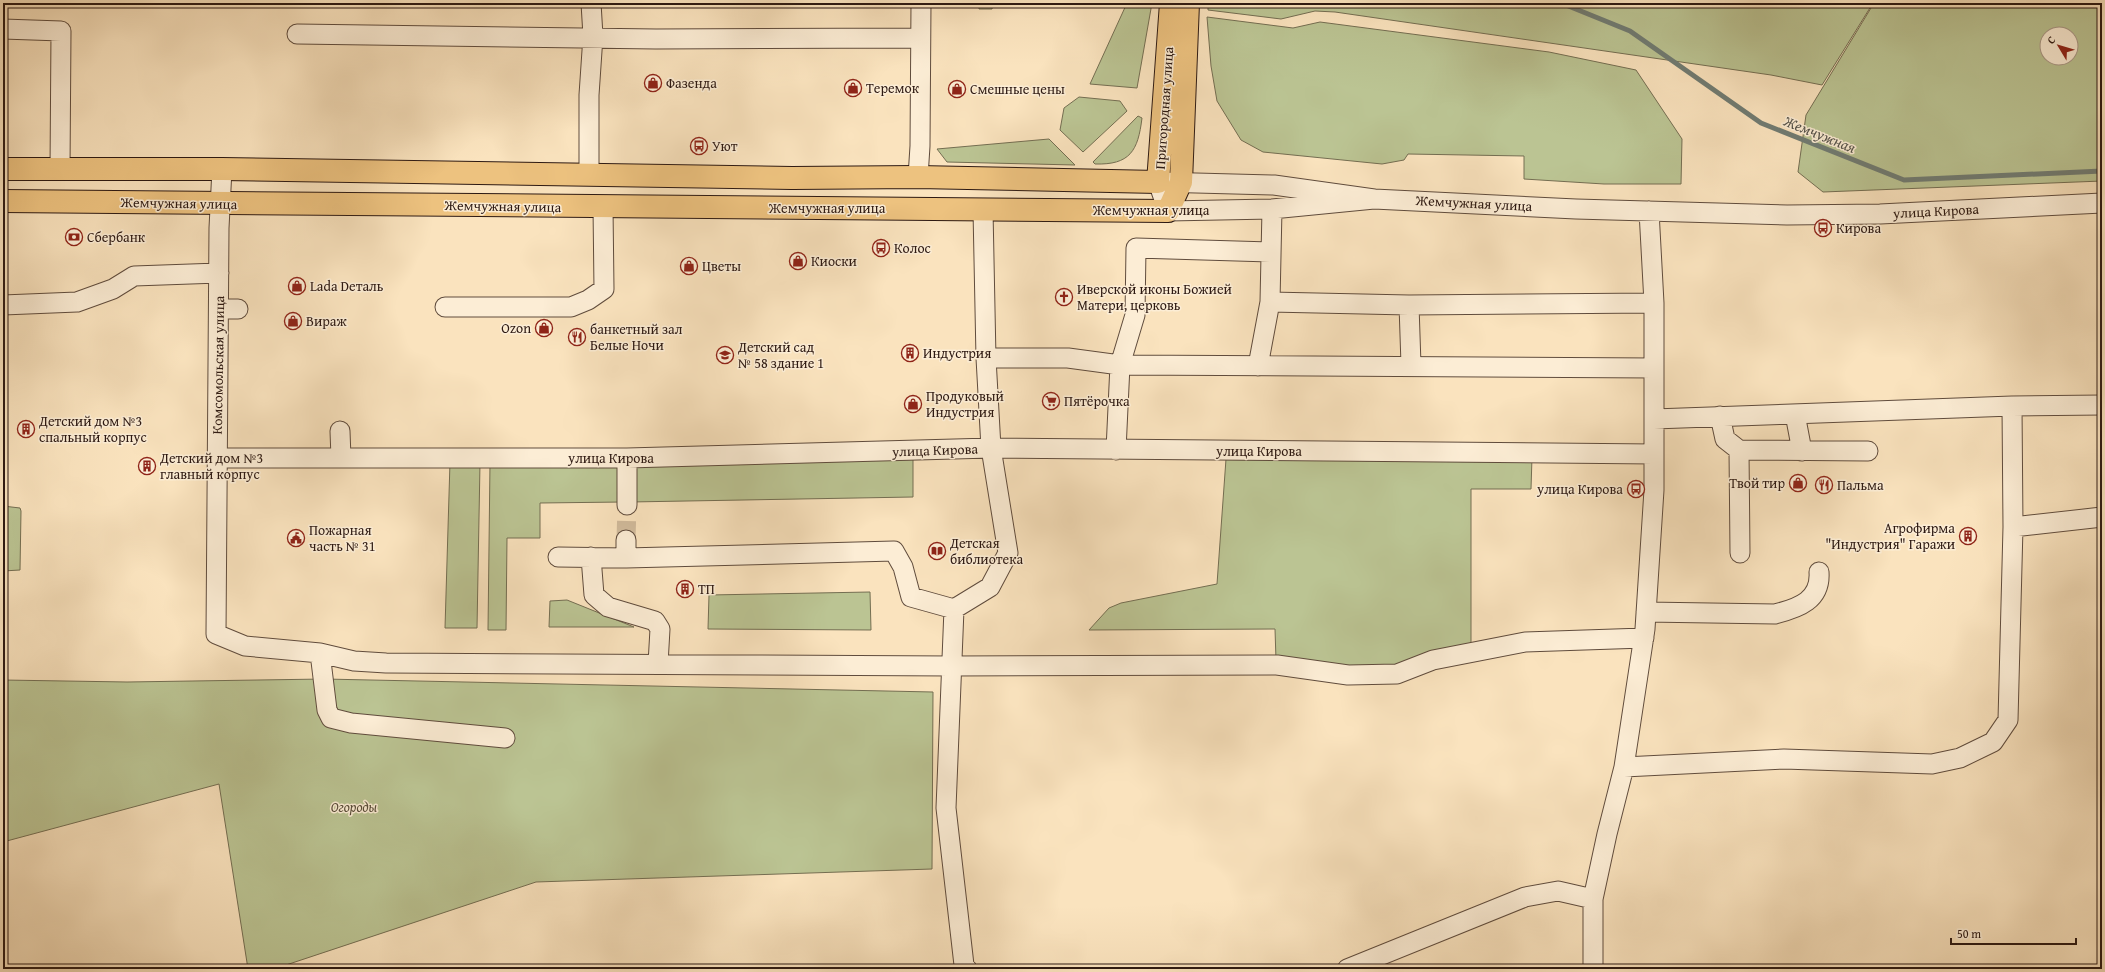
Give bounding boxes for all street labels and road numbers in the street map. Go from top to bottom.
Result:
street label: Пригородная улица [1150,46,1178,170]
street label: Жемчужная улица [1414,190,1533,216]
street label: Жемчужная улица [120,192,238,214]
street label: Жемчужная улица [444,195,562,217]
street label: Жемчужная улица [768,198,886,218]
street label: улица Кирова [1892,199,1980,223]
street label: Жемчужная улица [1092,200,1210,220]
street label: Комсомольская улица [207,295,229,435]
street label: улица Кирова [891,438,979,462]
street label: улица Кирова [1215,441,1302,461]
street label: улица Кирова [567,448,654,468]

